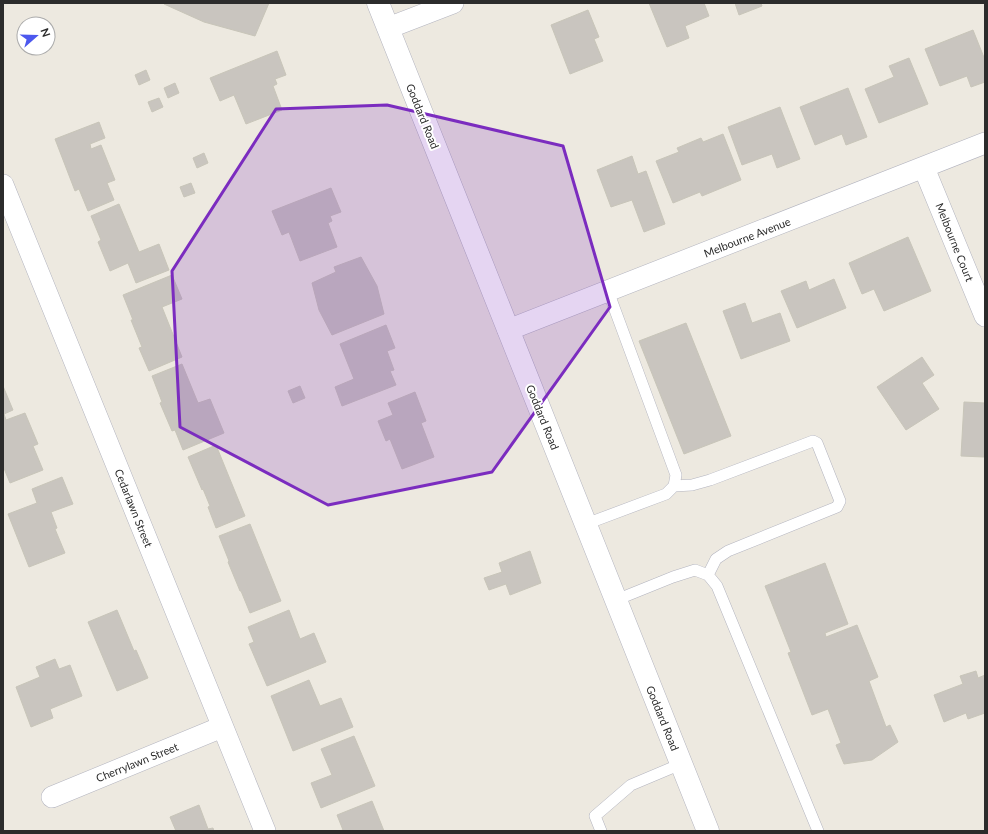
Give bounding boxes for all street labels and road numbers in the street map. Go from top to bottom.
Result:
street label: Goddard Road [404,81,442,151]
street label: Melbourne Court [933,201,977,283]
street label: Melbourne Avenue [702,214,792,260]
street label: Goddard Road [524,382,562,452]
street label: Cedarlawn Street [112,467,156,549]
street label: Goddard Road [644,683,682,753]
street label: Cherrylawn Street [94,740,180,784]

